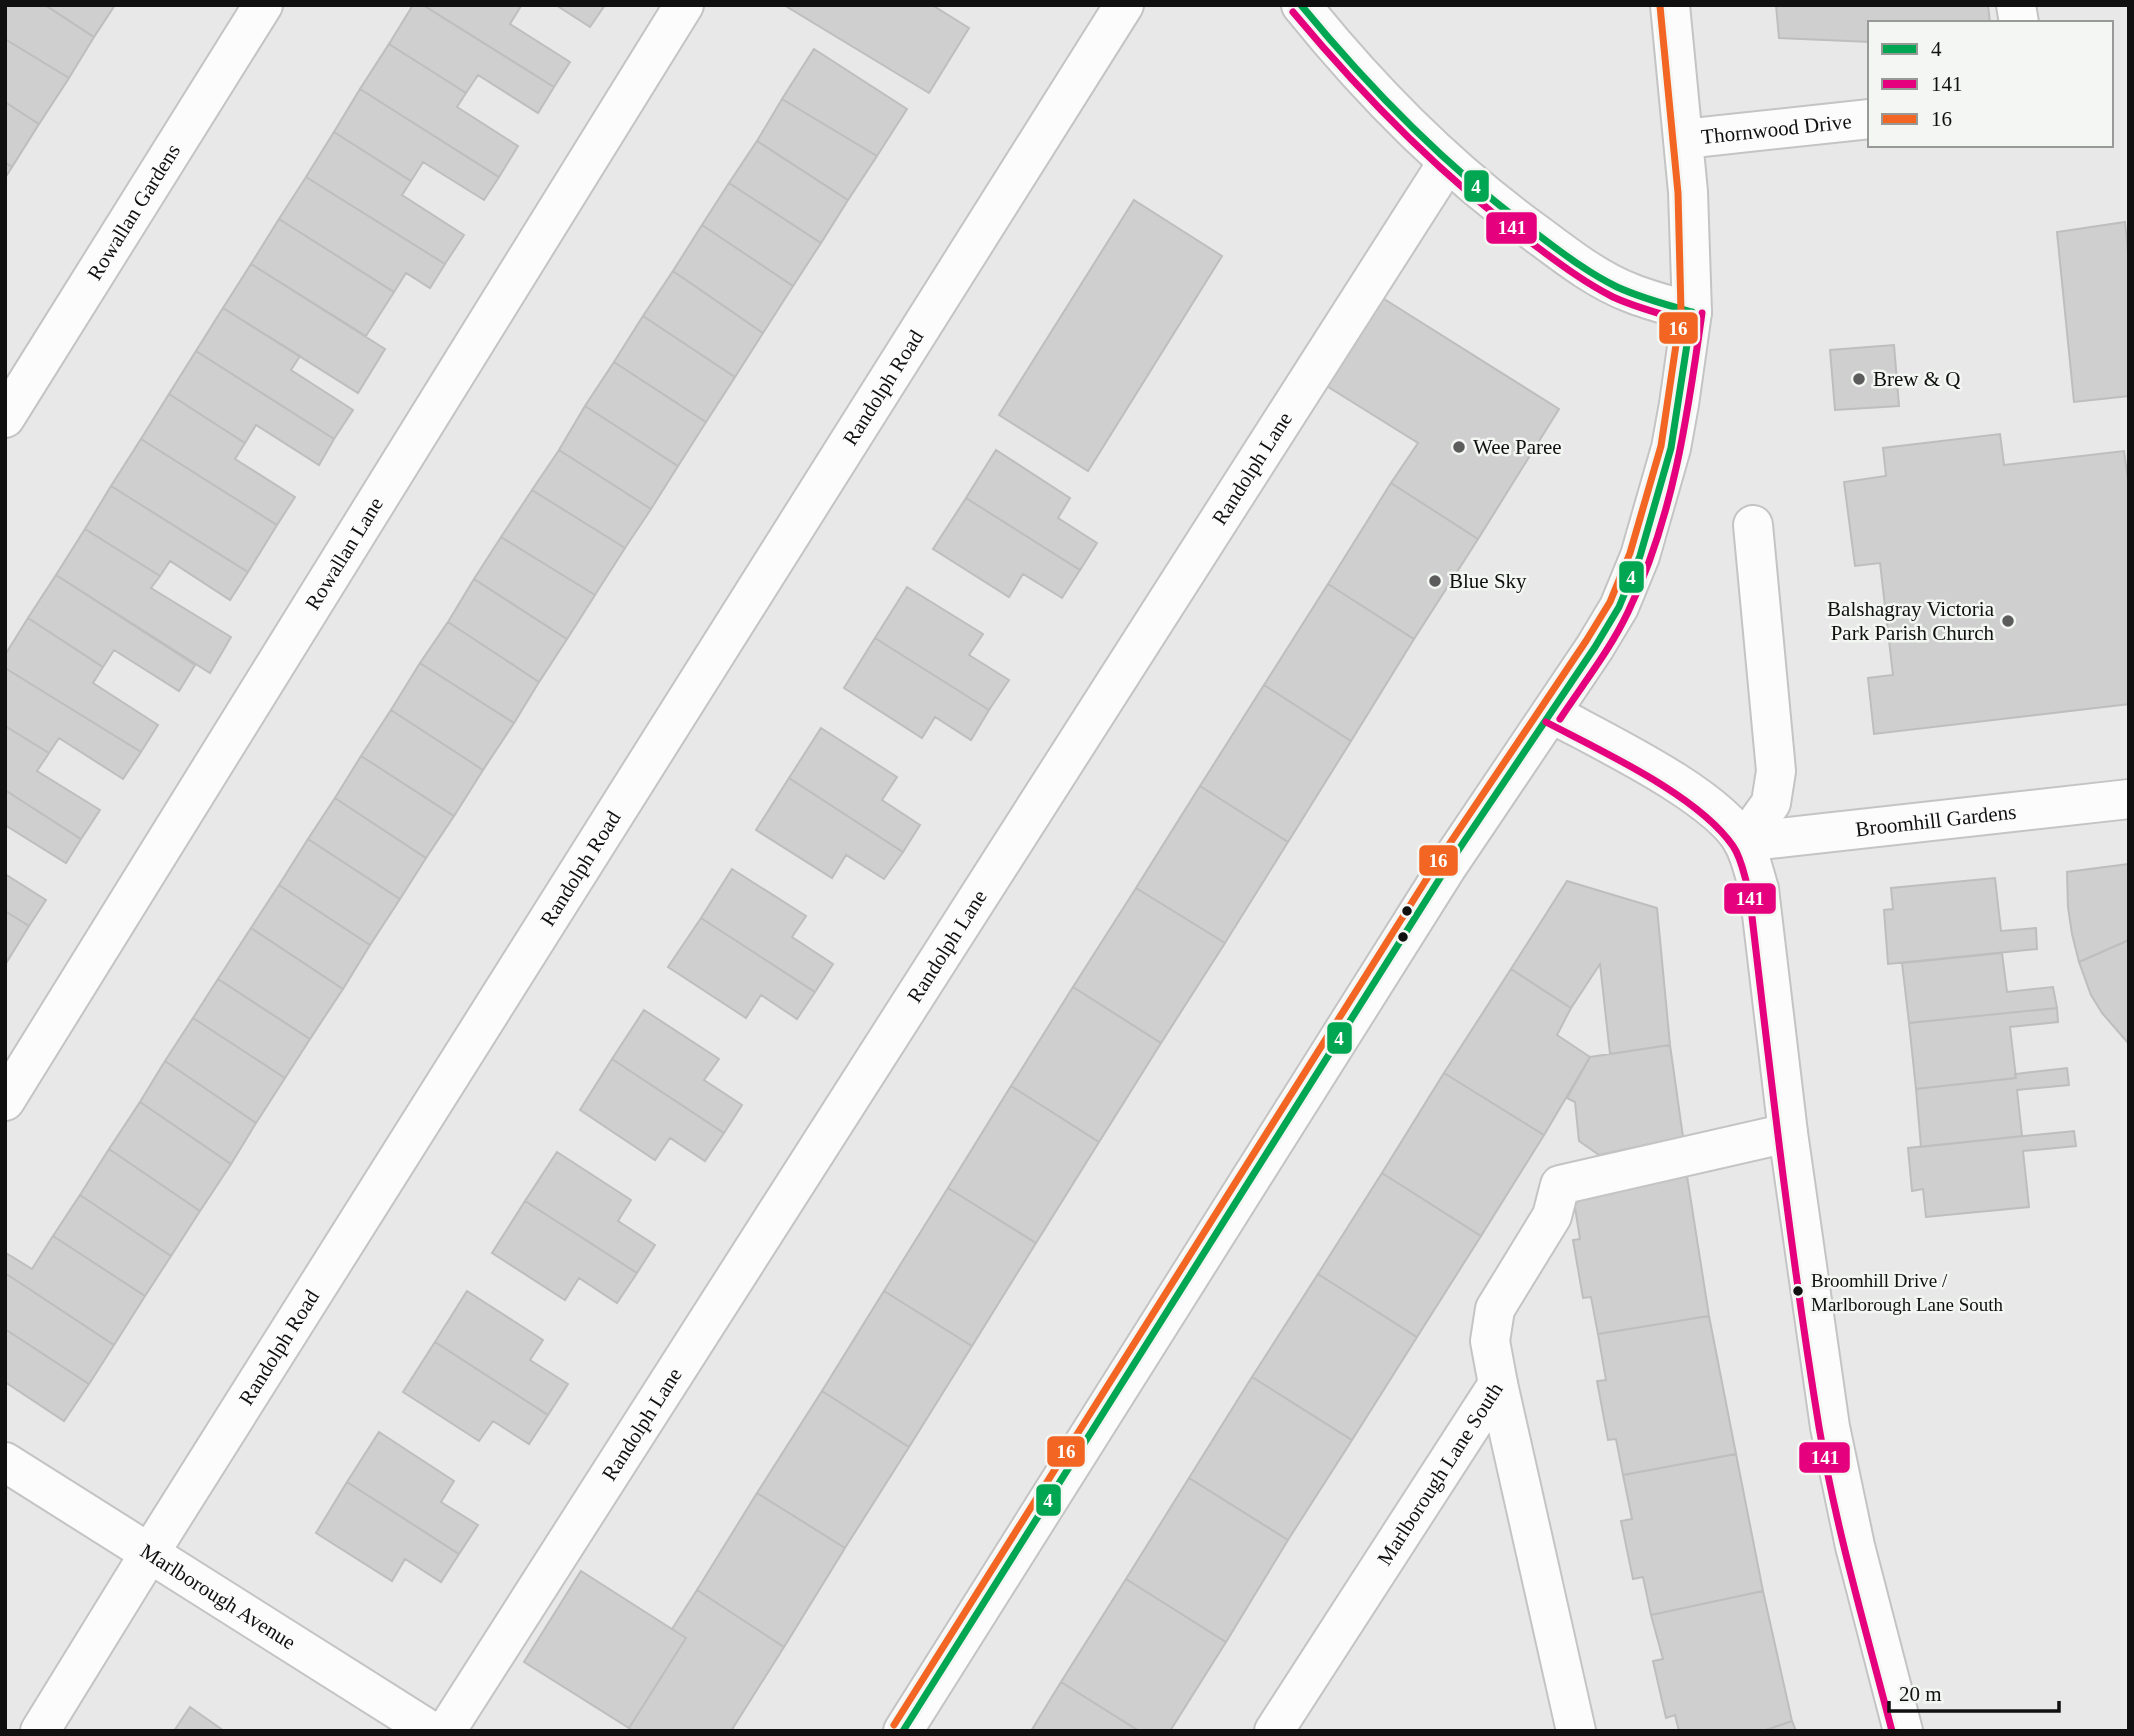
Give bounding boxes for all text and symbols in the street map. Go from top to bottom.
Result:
legend [1868,21,2113,147]
text: 4 [1931,37,1942,61]
text: 141 [1931,72,1963,96]
text: 16 [1931,107,1952,131]
street label: Thornwood Drive [1700,109,1853,149]
street label: Rowallan Gardens [82,139,185,284]
line badge: 4 [1463,169,1490,203]
text: 4 [1471,176,1481,197]
line badge: 141 [1485,211,1538,245]
text: 141 [1498,217,1526,238]
line badge: 16 [1658,311,1699,345]
text: 16 [1669,318,1688,339]
street label: Randolph Road [838,325,929,450]
place label: Brew & Q [1873,367,1961,391]
marker: Brew & Q [1851,371,1867,387]
street label: Randolph Lane [1207,408,1297,529]
place label: Wee Paree [1473,435,1562,459]
marker: Wee Paree [1451,439,1467,455]
street label: Rowallan Lane [300,493,388,614]
line badge: 4 [1618,560,1645,594]
text: 4 [1626,567,1636,588]
place label: Blue Sky [1449,569,1527,593]
marker: Blue Sky [1427,573,1443,589]
place label: Balshagray Victoria Park Parish Church [1827,597,1995,645]
marker: Balshagray Victoria Park Parish Church [2000,613,2016,629]
street label: Broomhill Gardens [1854,800,2017,841]
street label: Randolph Road [535,806,626,930]
line badge: 16 [1418,844,1459,877]
text: 16 [1429,850,1448,871]
line badge: 141 [1723,882,1777,915]
street label: Randolph Lane [902,885,992,1007]
text: 141 [1736,888,1764,909]
unlabelled marker [1400,904,1414,918]
unlabelled marker [1396,930,1410,944]
line badge: 4 [1326,1021,1353,1055]
text: 4 [1334,1028,1344,1049]
place label: Broomhill Drive / Marlborough Lane South [1811,1270,2004,1315]
marker: Broomhill Drive / Marlborough Lane South [1791,1284,1805,1298]
street label: Randolph Road [234,1285,324,1409]
street label: Randolph Lane [597,1363,687,1485]
street label: Marlborough Lane South [1372,1378,1508,1570]
line badge: 16 [1046,1435,1086,1468]
text: 16 [1057,1441,1076,1462]
line badge: 141 [1798,1441,1851,1474]
text: 141 [1811,1447,1839,1468]
line badge: 4 [1035,1483,1062,1517]
text: 4 [1043,1490,1053,1511]
street label: Marlborough Avenue [136,1539,300,1654]
scale bar [1889,1670,2059,1714]
text: 20 m [1899,1682,1942,1706]

